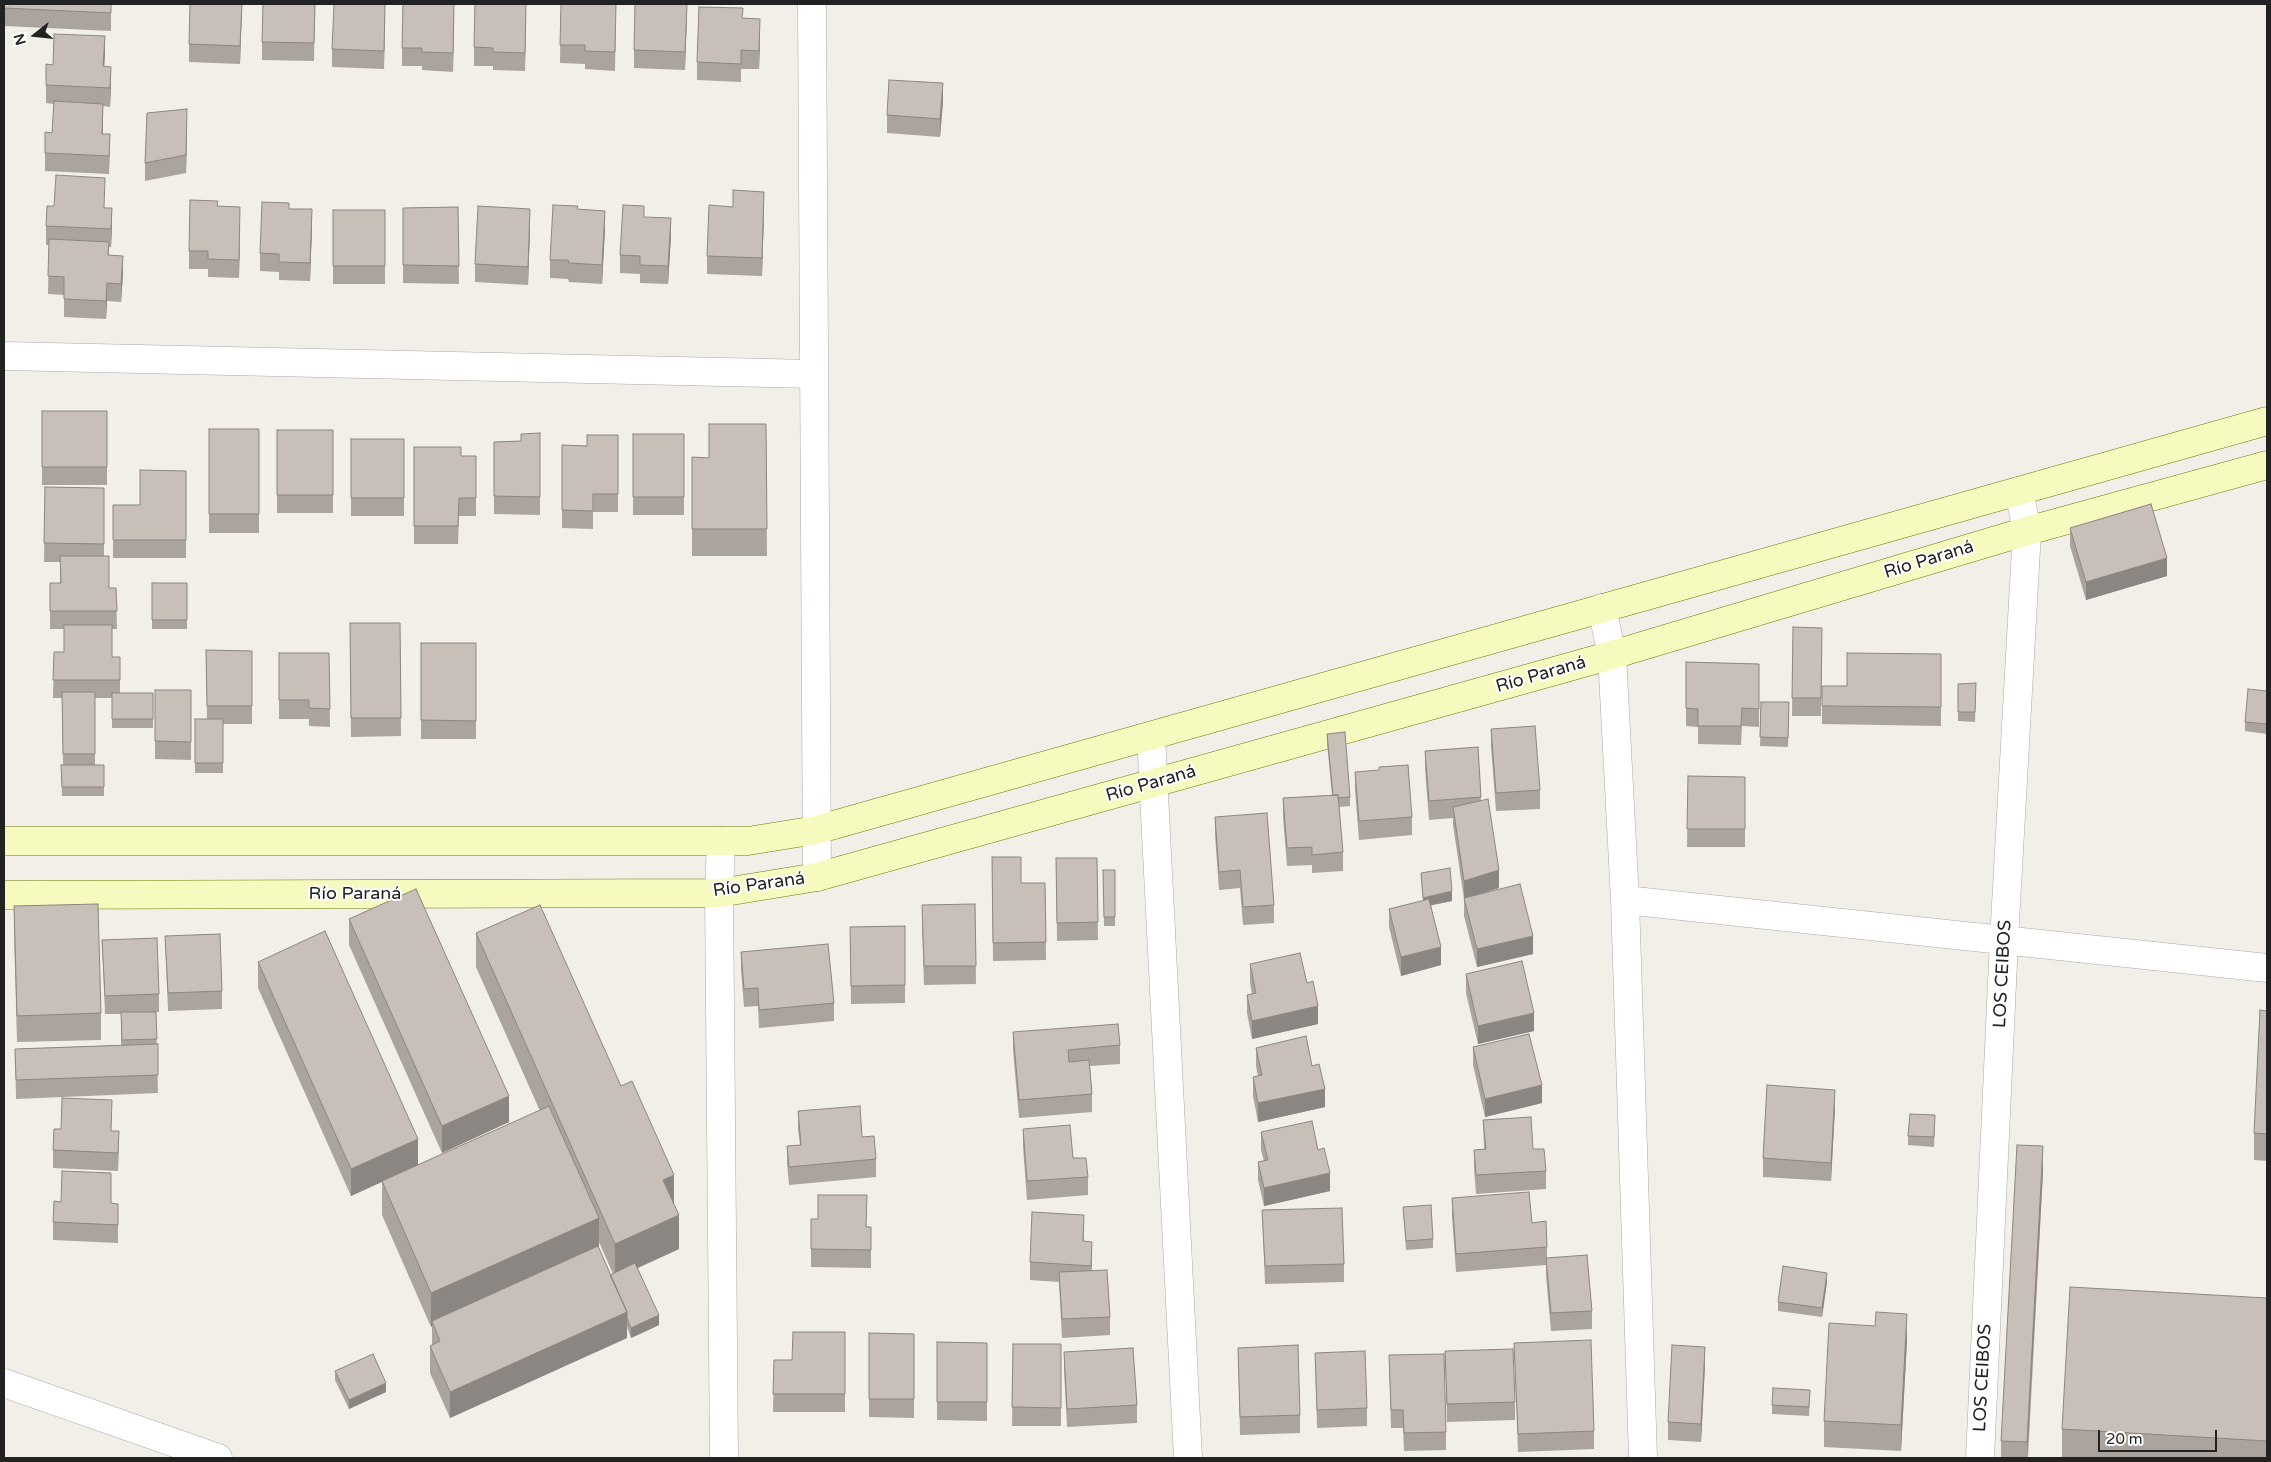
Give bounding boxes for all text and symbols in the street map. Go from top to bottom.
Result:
north arrow [10,10,60,60]
text: N [10,32,30,47]
street label: Río Paraná [1881,536,1977,584]
street label: Río Paraná [1493,652,1589,698]
street label: Río Paraná [1103,761,1199,807]
street label: Río Paraná [712,868,806,902]
street label: Río Paraná [309,883,401,905]
street label: LOS CEIBOS [1989,919,2017,1029]
street label: LOS CEIBOS [1969,1323,1997,1433]
scale bar [2101,1420,2220,1452]
text: 20 m [2106,1430,2143,1448]

